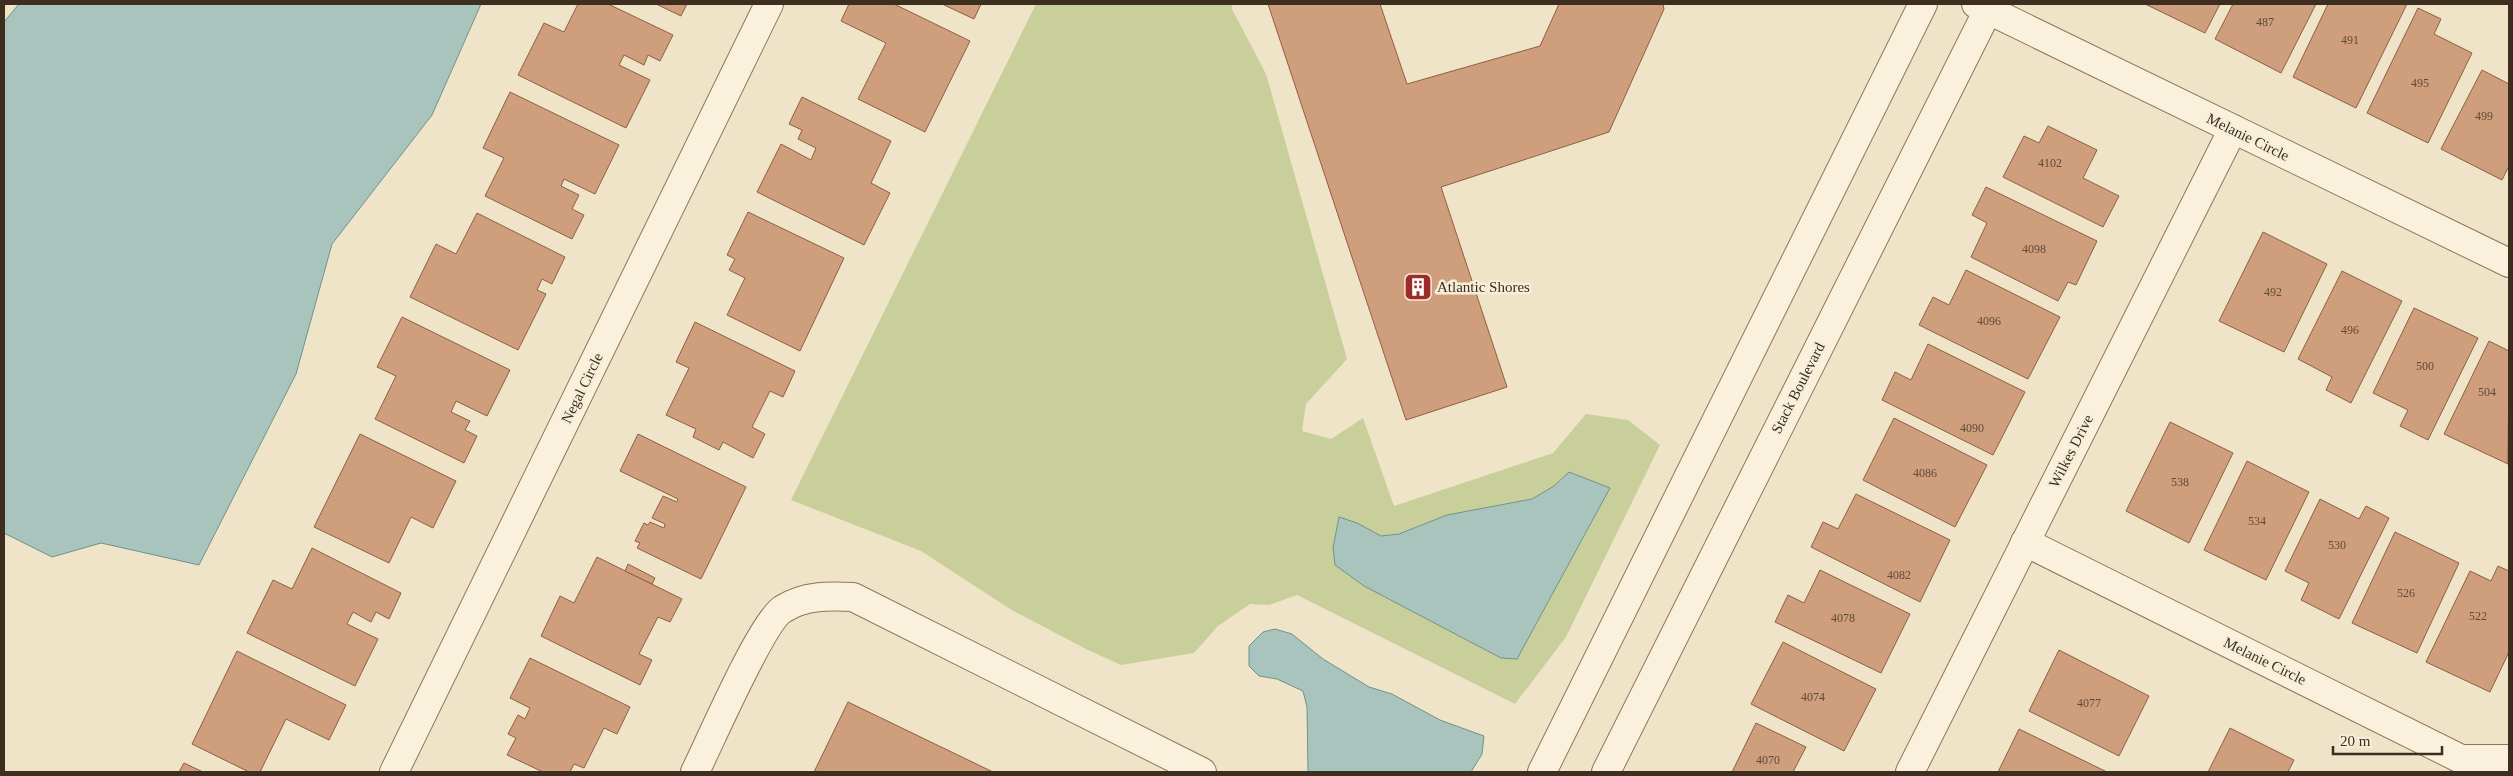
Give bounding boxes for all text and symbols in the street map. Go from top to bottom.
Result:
house number: 487 [2256,15,2274,29]
house number: 491 [2341,33,2359,47]
house number: 495 [2411,76,2429,90]
house number: 499 [2475,109,2493,123]
street label: Melanie Circle [2204,110,2292,164]
house number: 4102 [2038,156,2062,170]
house number: 4098 [2022,242,2046,256]
building icon: Atlantic Shores [1403,272,1433,302]
place label: Atlantic Shores [1437,279,1530,295]
house number: 492 [2264,285,2282,299]
house number: 4096 [1977,314,2001,328]
house number: 496 [2341,323,2359,337]
street label: Stack Boulevard [1768,340,1828,436]
street label: Negal Circle [558,350,606,426]
house number: 500 [2416,359,2434,373]
house number: 504 [2478,385,2496,399]
street label: Wilkes Drive [2046,412,2096,490]
house number: 4090 [1960,421,1984,435]
house number: 4086 [1913,466,1937,480]
house number: 538 [2171,475,2189,489]
house number: 534 [2248,514,2266,528]
house number: 530 [2328,538,2346,552]
house number: 4082 [1887,568,1911,582]
house number: 526 [2397,586,2415,600]
house number: 522 [2469,609,2487,623]
house number: 4078 [1831,611,1855,625]
street label: Melanie Circle [2221,634,2309,688]
house number: 4074 [1801,690,1825,704]
house number: 4077 [2077,696,2101,710]
scale bar [2333,724,2442,756]
text: 20 m [2340,733,2371,749]
house number: 4070 [1756,753,1780,767]

